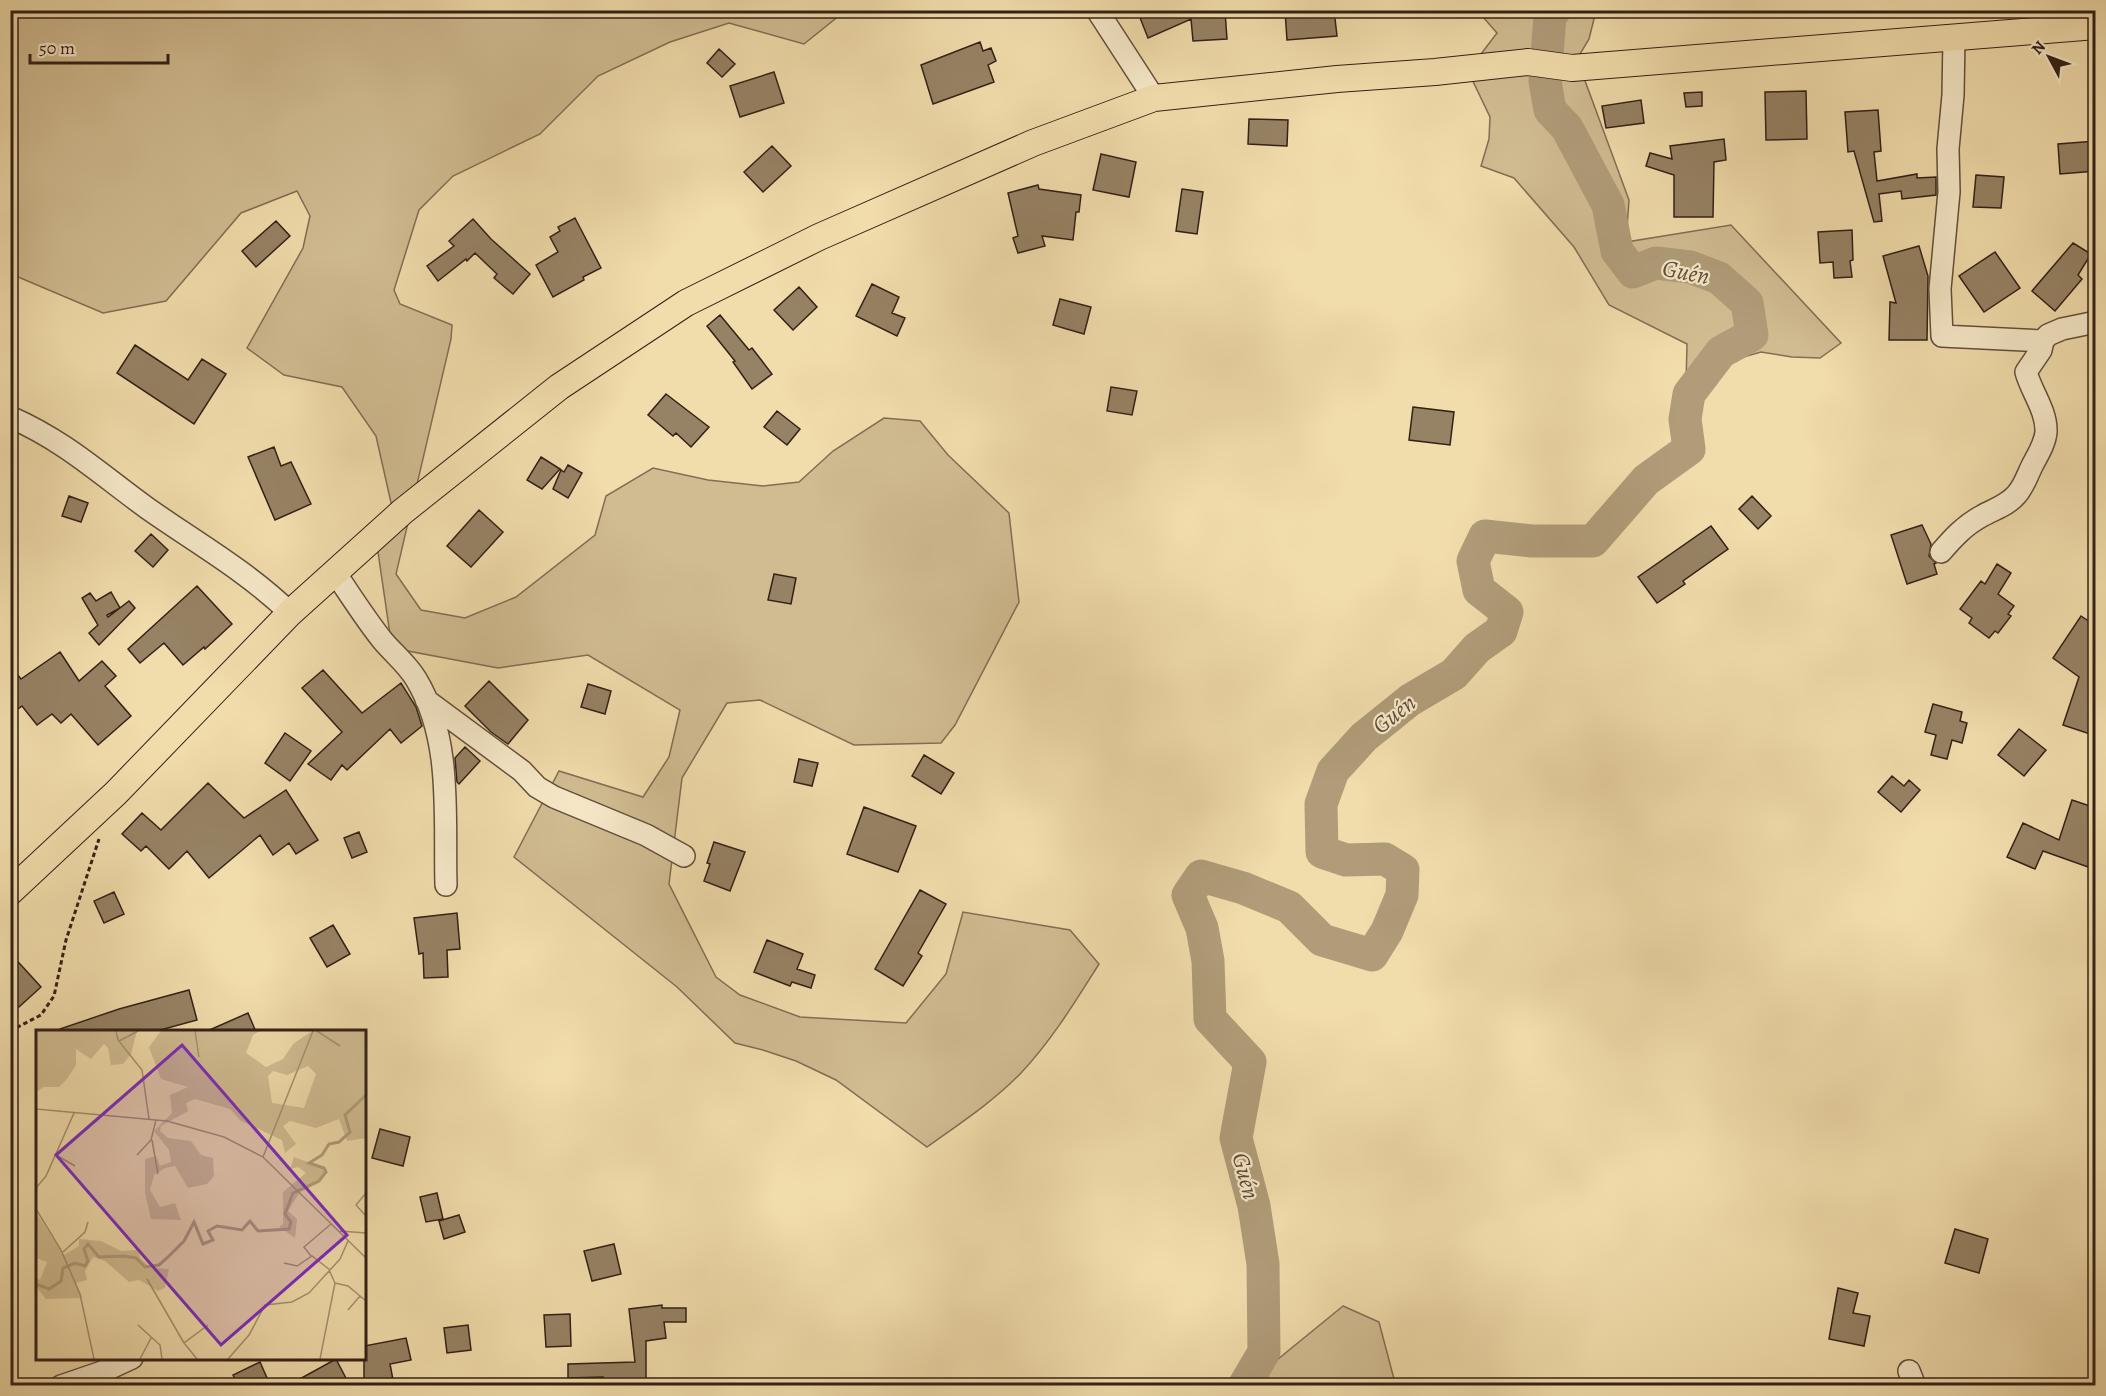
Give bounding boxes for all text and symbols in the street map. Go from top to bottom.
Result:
scale bar [30,27,168,65]
north arrow [2019,27,2079,87]
text: 50 m [39,36,75,60]
text: N [2026,36,2051,59]
water label: Guén [1660,252,1712,292]
water label: Guén [1366,687,1422,741]
inset map [36,1030,366,1360]
water label: Guén [1224,1149,1268,1203]

